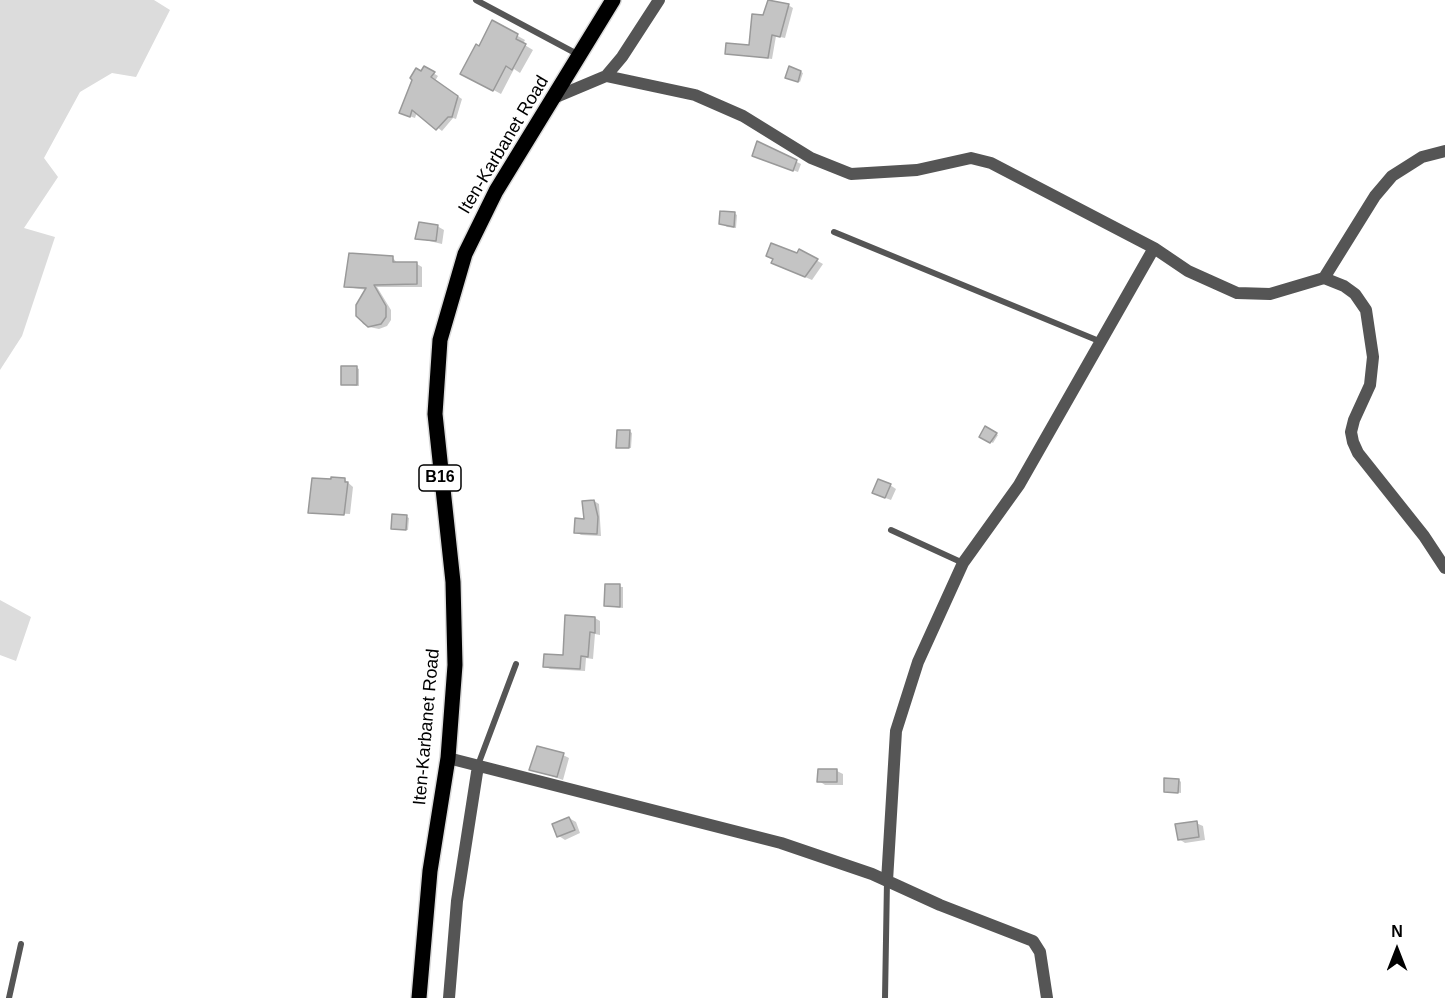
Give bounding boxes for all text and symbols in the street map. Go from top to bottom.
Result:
street label: Iten-Karbanet Road [454,72,554,218]
road number: B16 [419,465,461,491]
street label: Iten-Karbanet Road [409,648,445,806]
north arrow [1367,920,1427,980]
text: N [1391,923,1403,940]

